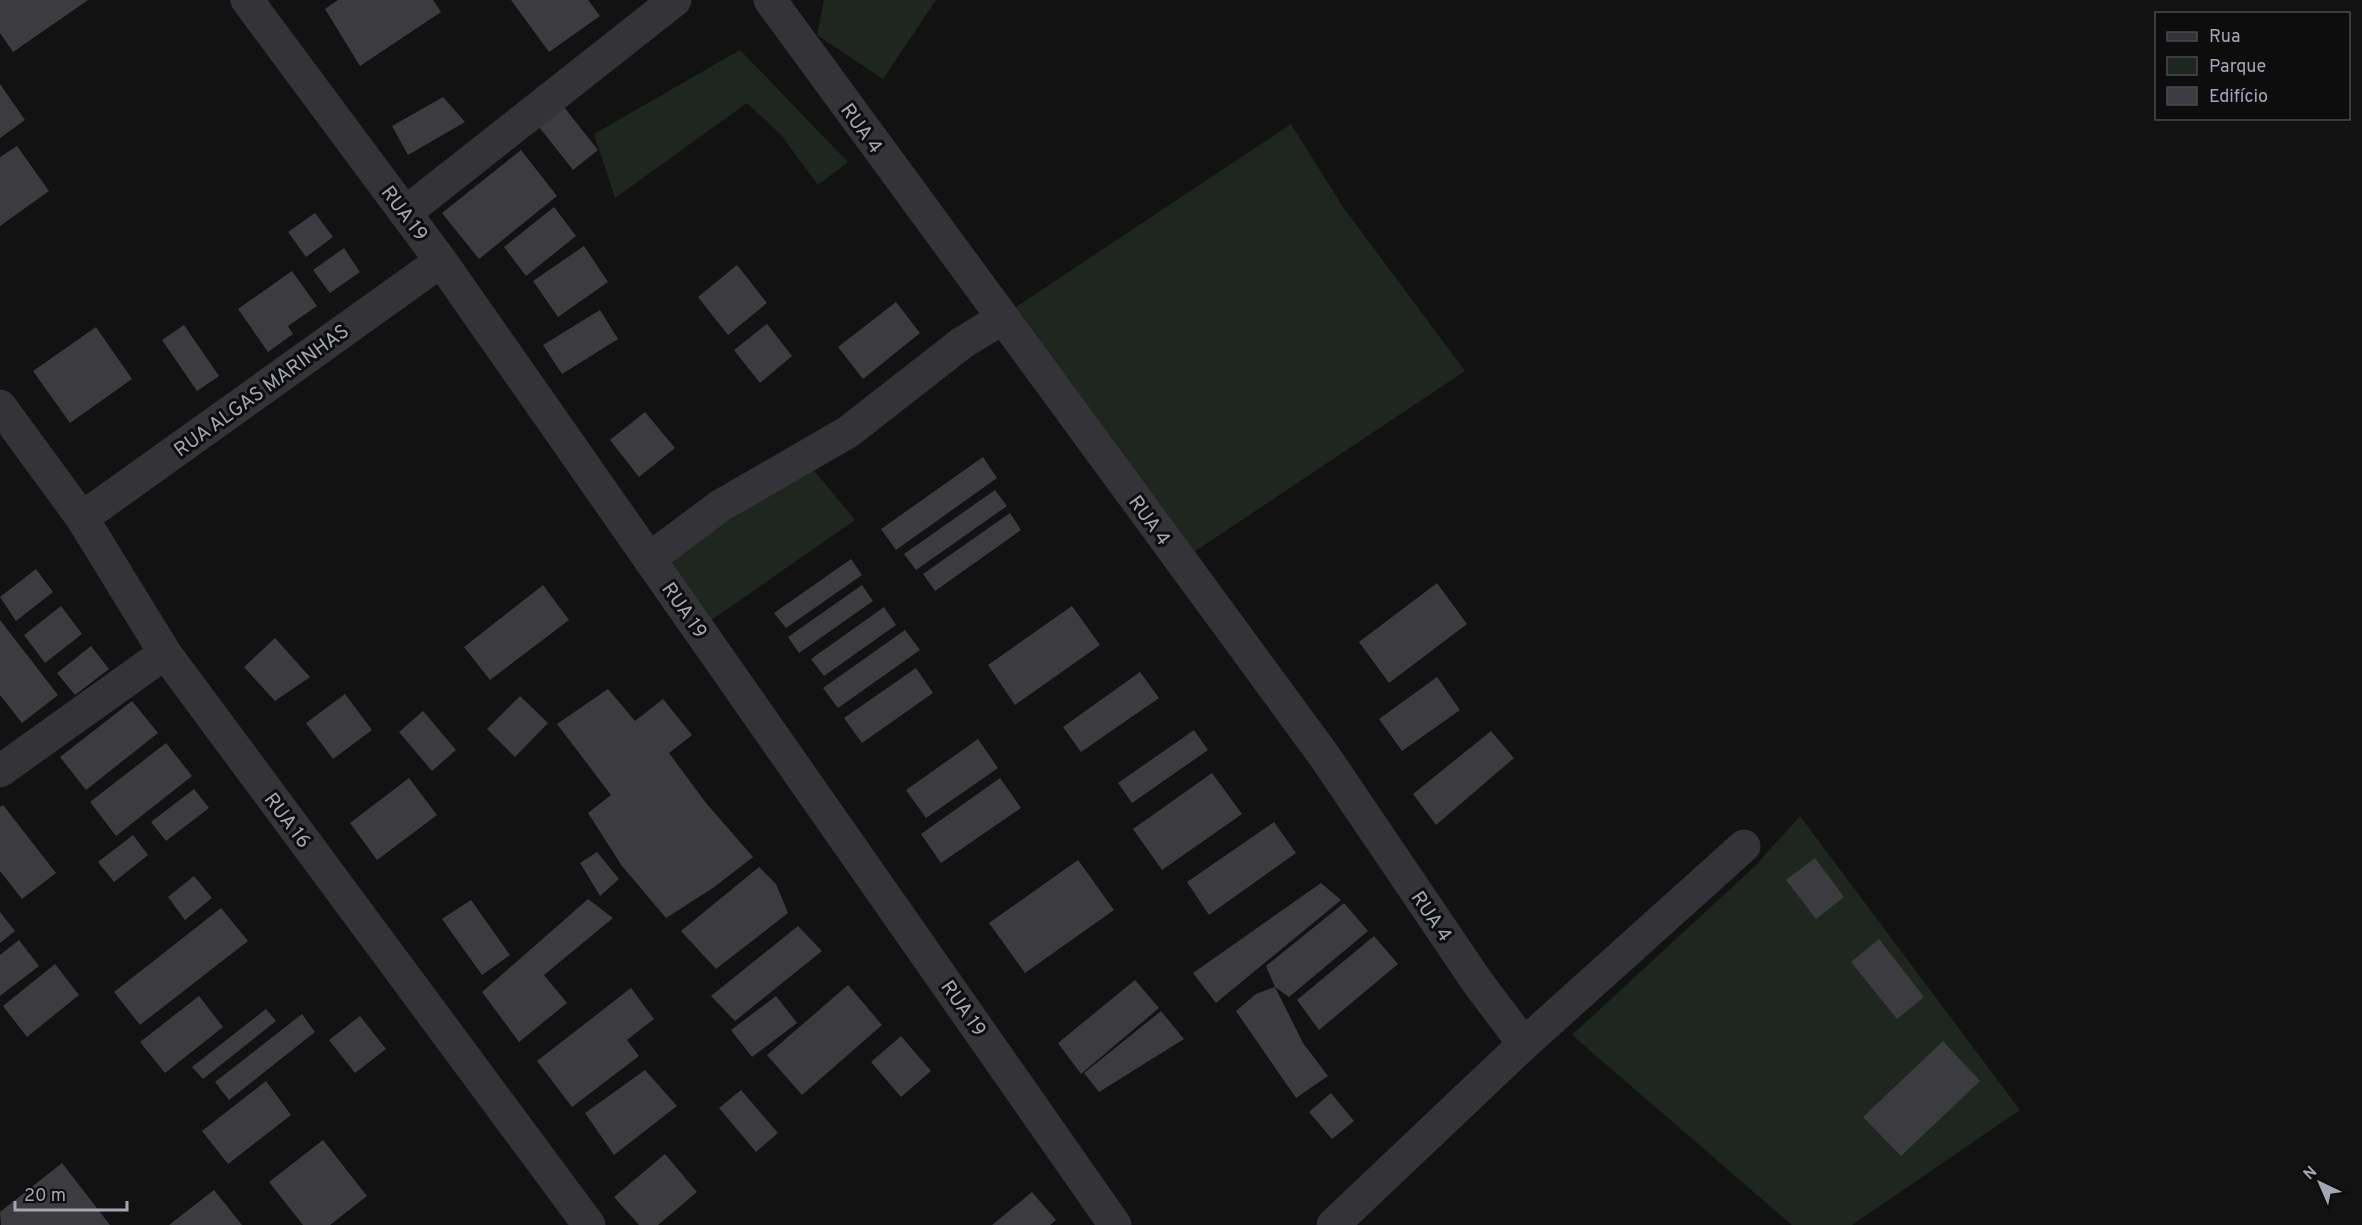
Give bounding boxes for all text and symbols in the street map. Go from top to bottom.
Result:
legend [2155,12,2350,120]
text: Rua [2209,26,2240,49]
text: Parque [2209,56,2266,79]
text: Edifício [2209,86,2268,109]
street label: RUA 4 [833,99,887,159]
street label: RUA 19 [374,181,433,247]
street label: RUA ALGAS MARINHAS [169,319,355,464]
street label: RUA 4 [1121,491,1175,551]
street label: RUA 19 [655,578,712,644]
street label: RUA 16 [257,788,316,854]
street label: RUA 4 [1404,887,1457,948]
street label: RUA 19 [934,976,991,1042]
north arrow [2290,1153,2350,1213]
text: N [2300,1162,2322,1185]
scale bar [15,1174,128,1212]
text: 20 m [24,1185,66,1208]

